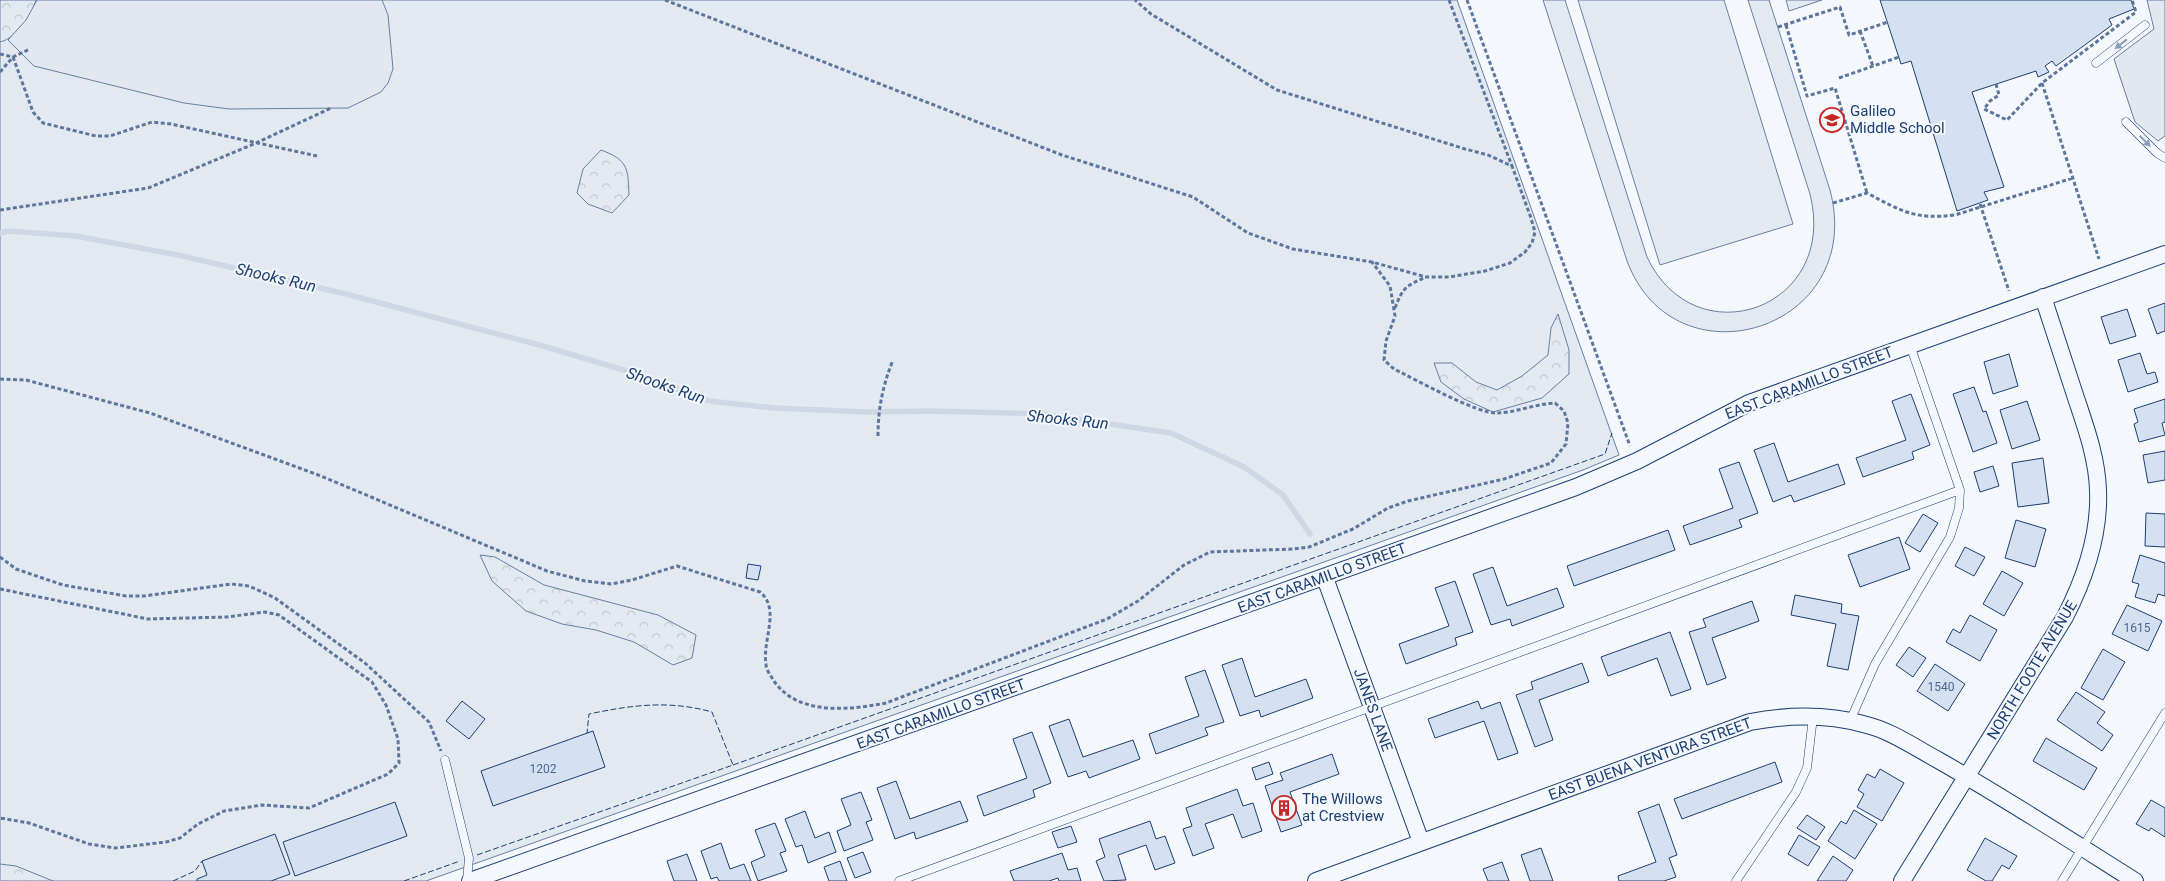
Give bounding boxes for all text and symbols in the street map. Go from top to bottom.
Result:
one-way arrow [2115,39,2128,50]
place label: Galileo Middle School [1850,102,1945,137]
school or university icon: Galileo Middle School [1819,107,1845,133]
one-way arrow [2139,135,2151,147]
water label: Shooks Run [234,259,318,296]
street label: EAST CARAMILLO STREET [1723,343,1896,423]
water label: Shooks Run [624,363,708,408]
water label: Shooks Run [1026,406,1110,433]
street label: EAST CARAMILLO STREET [1235,539,1409,617]
street label: NORTH FOOTE AVENUE [1983,597,2081,743]
house number: 1615 [2124,621,2151,635]
street label: JANES LANE [1350,666,1396,754]
street label: EAST CARAMILLO STREET [854,675,1028,753]
house number: 1540 [1928,680,1955,694]
street label: EAST BUENA VENTURA STREET [1546,714,1754,804]
house number: 1202 [530,762,557,776]
place label: The Willows at Crestview [1302,790,1384,825]
building icon: The Willows at Crestview [1271,795,1297,821]

